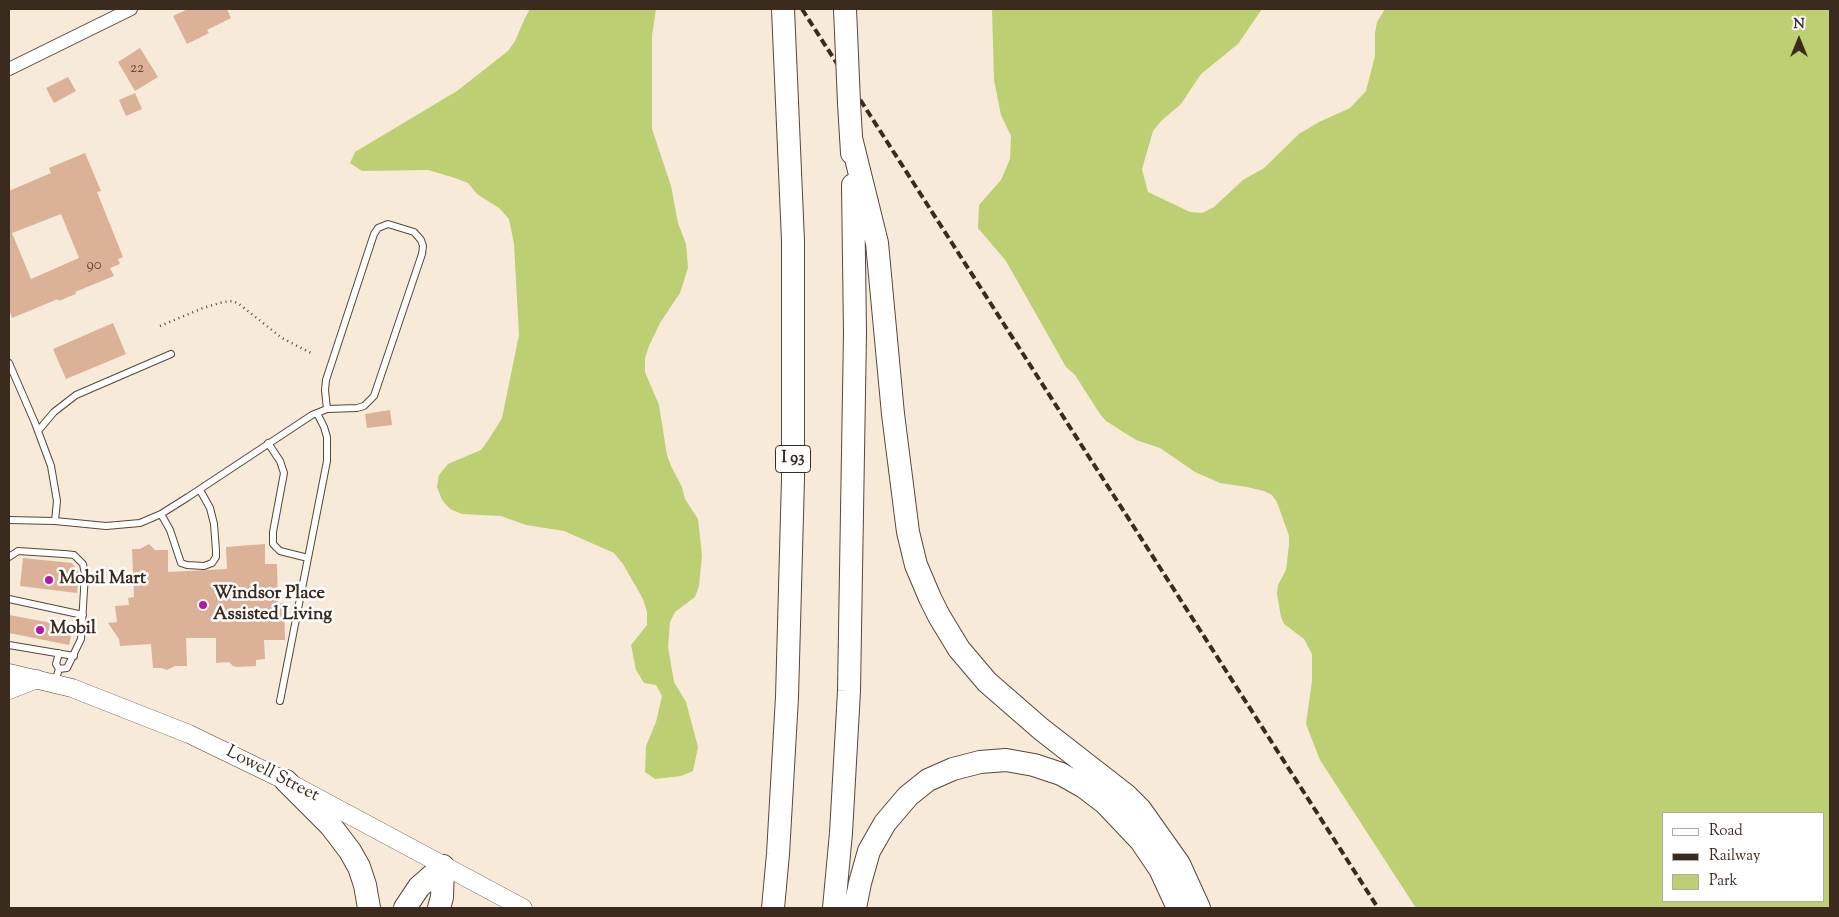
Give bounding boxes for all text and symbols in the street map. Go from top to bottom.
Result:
north arrow [1774,15,1824,65]
text: N [1793,15,1805,35]
house number: 22 [130,60,144,78]
house number: 90 [86,257,102,275]
road number: I 93 [776,446,810,472]
place label: Mobil Mart [59,569,146,591]
marker: Mobil Mart [43,574,55,586]
place label: Windsor Place Assisted Living [213,584,332,626]
marker: Windsor Place Assisted Living [197,599,209,611]
place label: Mobil [50,619,96,641]
marker: Mobil [34,624,46,636]
street label: Lowell Street [222,742,322,808]
legend [1662,812,1824,902]
text: Road [1709,821,1743,842]
text: Railway [1709,846,1760,867]
text: Park [1709,871,1738,892]

